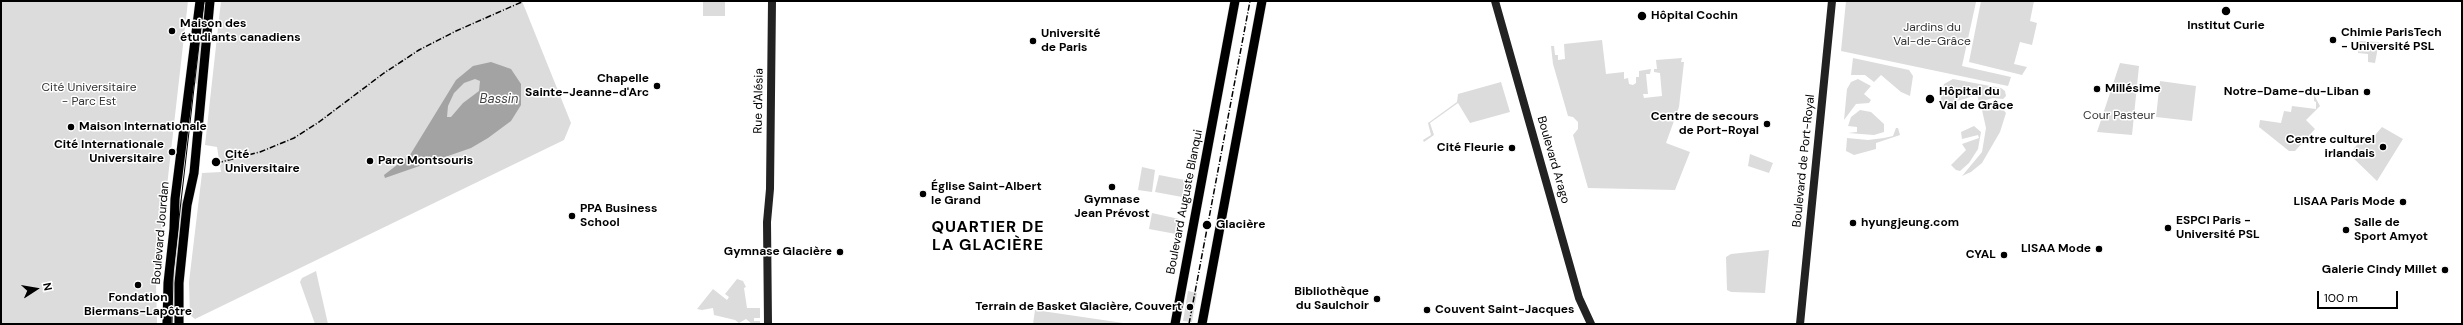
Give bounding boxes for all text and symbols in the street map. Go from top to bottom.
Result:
marker: Institut Curie [2220,5,2232,17]
place label: Hôpital Cochin [1651,9,1738,23]
marker: Hôpital Cochin [1636,10,1648,22]
place label: Maison des étudiants canadiens [180,17,301,45]
place label: Institut Curie [2187,19,2265,33]
park label: Jardins du Val-de-Grâce [1893,21,1971,49]
marker: Maison des étudiants canadiens [167,26,177,36]
place label: Chimie ParisTech - Université PSL [2341,26,2442,54]
place label: Université de Paris [1041,27,1100,55]
marker: Chimie ParisTech - Université PSL [2328,35,2338,45]
marker: Université de Paris [1028,36,1038,46]
street label: Rue d'Alésia [751,68,767,134]
place label: Chapelle Sainte-Jeanne-d'Arc [525,72,649,100]
park label: Cité Universitaire - Parc Est [42,81,136,109]
marker: Chapelle Sainte-Jeanne-d'Arc [652,81,662,91]
place label: Millésime [2105,82,2161,96]
marker: Millésime [2092,84,2102,94]
place label: Hôpital du Val de Grâce [1939,85,2013,113]
place label: Notre-Dame-du-Liban [2224,85,2359,99]
marker: Notre-Dame-du-Liban [2362,87,2372,97]
water label: Bassin [480,92,518,108]
marker: Hôpital du Val de Grâce [1924,93,1936,105]
street label: Boulevard de Port-Royal [1790,94,1818,228]
park label: Cour Pasteur [2083,109,2155,123]
place label: Centre de secours de Port-Royal [1651,110,1759,138]
street label: Boulevard Arago [1534,115,1572,205]
marker: Centre de secours de Port-Royal [1762,119,1772,129]
place label: Maison Internationale [79,120,207,134]
marker: Maison Internationale [66,122,76,132]
street label: Boulevard Auguste Blanqui [1164,128,1206,276]
place label: Centre culturel irlandais [2286,133,2375,161]
place label: Cité Internationale Universitaire [54,138,164,166]
place label: Cité Fleurie [1437,141,1504,155]
marker: Centre culturel irlandais [2378,142,2388,152]
marker: Cité Fleurie [1507,143,1517,153]
marker: Cité Internationale Universitaire [167,147,177,157]
place label: Cité Universitaire [225,148,300,176]
place label: Parc Montsouris [378,154,473,168]
marker: Cité Universitaire [210,156,222,168]
marker: Parc Montsouris [365,156,375,166]
place label: Église Saint-Albert le Grand [931,180,1042,208]
street label: Boulevard Jourdan [149,181,173,285]
marker: Gymnase Jean Prévost [1107,182,1117,192]
marker: Église Saint-Albert le Grand [918,189,928,199]
place label: Gymnase Jean Prévost [1074,193,1150,221]
place label: LISAA Paris Mode [2294,195,2395,209]
marker: LISAA Paris Mode [2398,197,2408,207]
place label: PPA Business School [580,202,657,230]
marker: PPA Business School [567,211,577,221]
place label: ESPCI Paris - Université PSL [2176,214,2260,242]
place label: hyungjeung.com [1861,216,1959,230]
place label: Salle de Sport Amyot [2354,216,2428,244]
district label: QUARTIER DE LA GLACIÈRE [931,218,1045,256]
place label: Glacière [1216,218,1265,232]
marker: hyungjeung.com [1848,218,1858,228]
marker: Glacière [1201,219,1213,231]
marker: ESPCI Paris - Université PSL [2163,223,2173,233]
marker: Salle de Sport Amyot [2341,225,2351,235]
place label: LISAA Mode [2021,242,2091,256]
marker: LISAA Mode [2094,244,2104,254]
place label: Gymnase Glacière [724,245,832,259]
marker: Gymnase Glacière [835,247,845,257]
place label: CYAL [1966,248,1996,262]
marker: CYAL [1999,250,2009,260]
place label: Galerie Cindy Millet [2322,263,2437,277]
marker: Galerie Cindy Millet [2440,265,2450,275]
north arrow [16,269,56,309]
marker: Fondation Biermans-Lapôtre [133,280,143,290]
text: N [40,281,55,292]
scale bar [2319,283,2400,309]
place label: Bibliothèque du Saulchoir [1294,285,1369,313]
text: 100 m [2324,290,2358,306]
place label: Fondation Biermans-Lapôtre [84,291,192,319]
marker: Bibliothèque du Saulchoir [1372,294,1382,304]
place label: Terrain de Basket Glacière, Couvert [975,300,1182,314]
marker: Terrain de Basket Glacière, Couvert [1185,302,1195,312]
place label: Couvent Saint-Jacques [1435,303,1574,317]
marker: Couvent Saint-Jacques [1422,305,1432,315]

